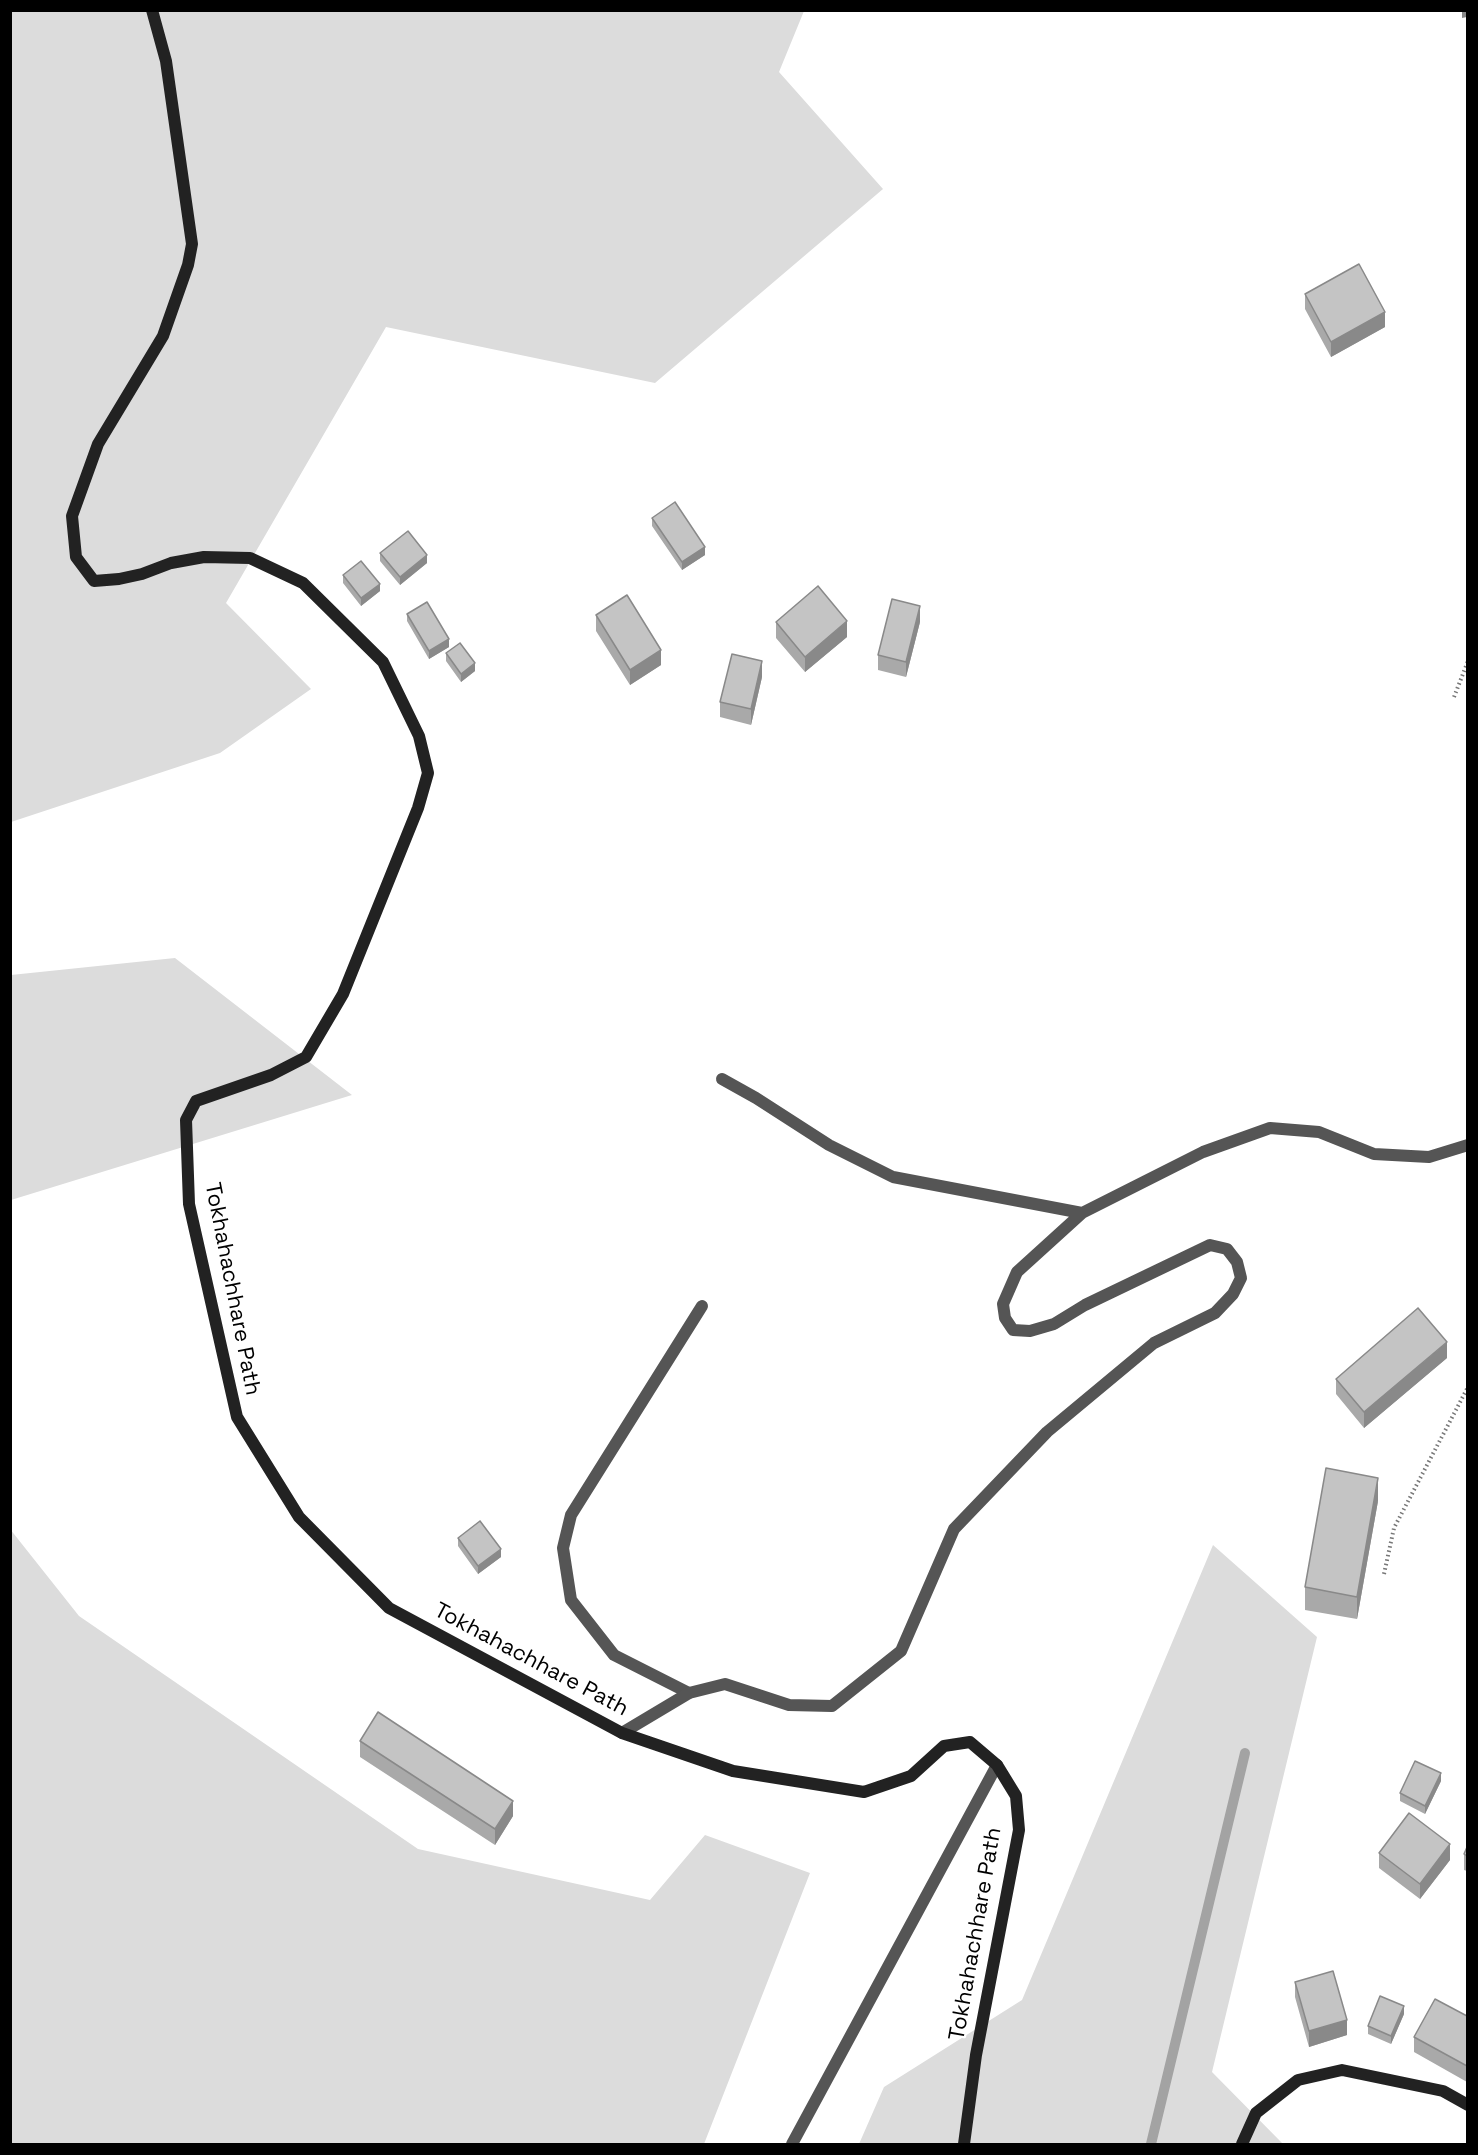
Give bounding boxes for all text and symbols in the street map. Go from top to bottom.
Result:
street label: Tokhahachhare Path [198,1180,266,1398]
street label: Tokhahachhare Path [429,1598,633,1722]
street label: Tokhahachhare Path [944,1825,1008,2043]

